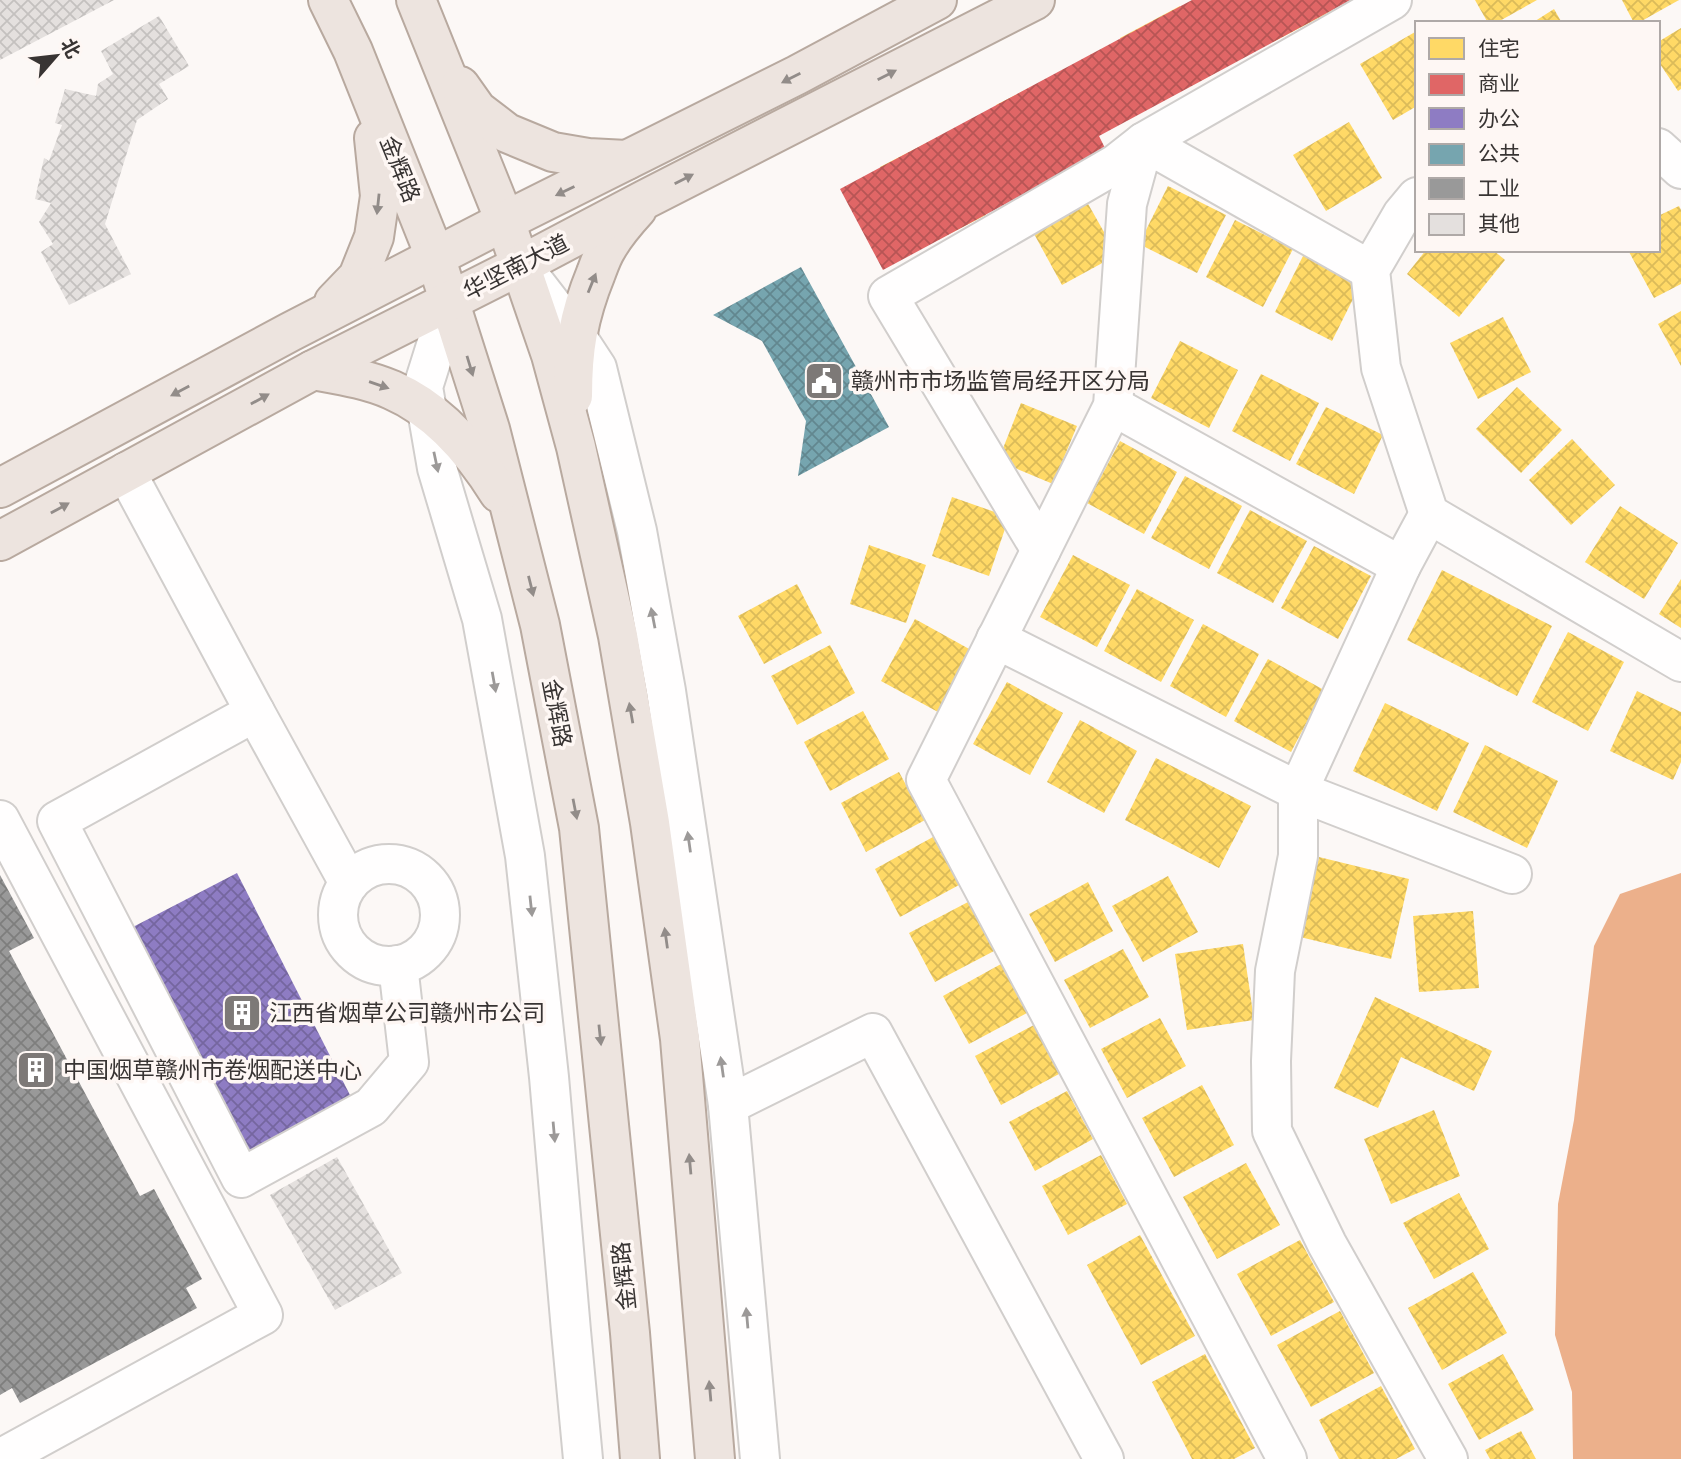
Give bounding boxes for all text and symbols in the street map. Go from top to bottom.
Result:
north arrow [21,21,91,91]
legend [1415,21,1660,252]
text: 北 [56,35,84,62]
text: 住宅 [1478,37,1520,61]
one-way arrow [877,70,897,81]
one-way arrow [780,72,800,84]
text: 商业 [1478,72,1520,96]
text: 办公 [1478,107,1520,131]
street label: 金辉路 [374,132,425,206]
text: 公共 [1478,142,1520,166]
one-way arrow [675,174,695,186]
text: 工业 [1478,177,1520,201]
one-way arrow [555,185,575,197]
one-way arrow [373,193,384,215]
text: 其他 [1478,212,1520,236]
street label: 华坚南大道 [459,229,574,306]
one-way arrow [587,273,598,294]
one-way arrow [466,356,476,377]
public building icon: 赣州市市场监管局经开区分局 [803,360,845,402]
place label: 赣州市市场监管局经开区分局 [851,368,1150,395]
one-way arrow [369,381,390,391]
one-way arrow [170,385,189,397]
one-way arrow [250,394,270,406]
one-way arrow [431,451,442,473]
one-way arrow [50,502,70,514]
one-way arrow [526,575,537,597]
one-way arrow [647,606,658,628]
one-way arrow [488,671,499,693]
street label: 金辉路 [537,677,576,750]
one-way arrow [625,702,636,724]
one-way arrow [570,798,581,820]
one-way arrow [683,831,694,853]
one-way arrow [525,895,536,917]
one-way arrow [660,927,671,949]
building icon: 江西省烟草公司赣州市公司 [221,992,263,1034]
place label: 江西省烟草公司赣州市公司 [269,1000,545,1027]
one-way arrow [595,1024,606,1046]
building icon: 中国烟草赣州市卷烟配送中心 [15,1049,57,1091]
one-way arrow [716,1056,727,1078]
place label: 中国烟草赣州市卷烟配送中心 [63,1057,362,1084]
one-way arrow [549,1122,560,1144]
one-way arrow [684,1153,695,1175]
street label: 金辉路 [607,1240,642,1312]
one-way arrow [741,1307,752,1329]
one-way arrow [704,1380,715,1402]

